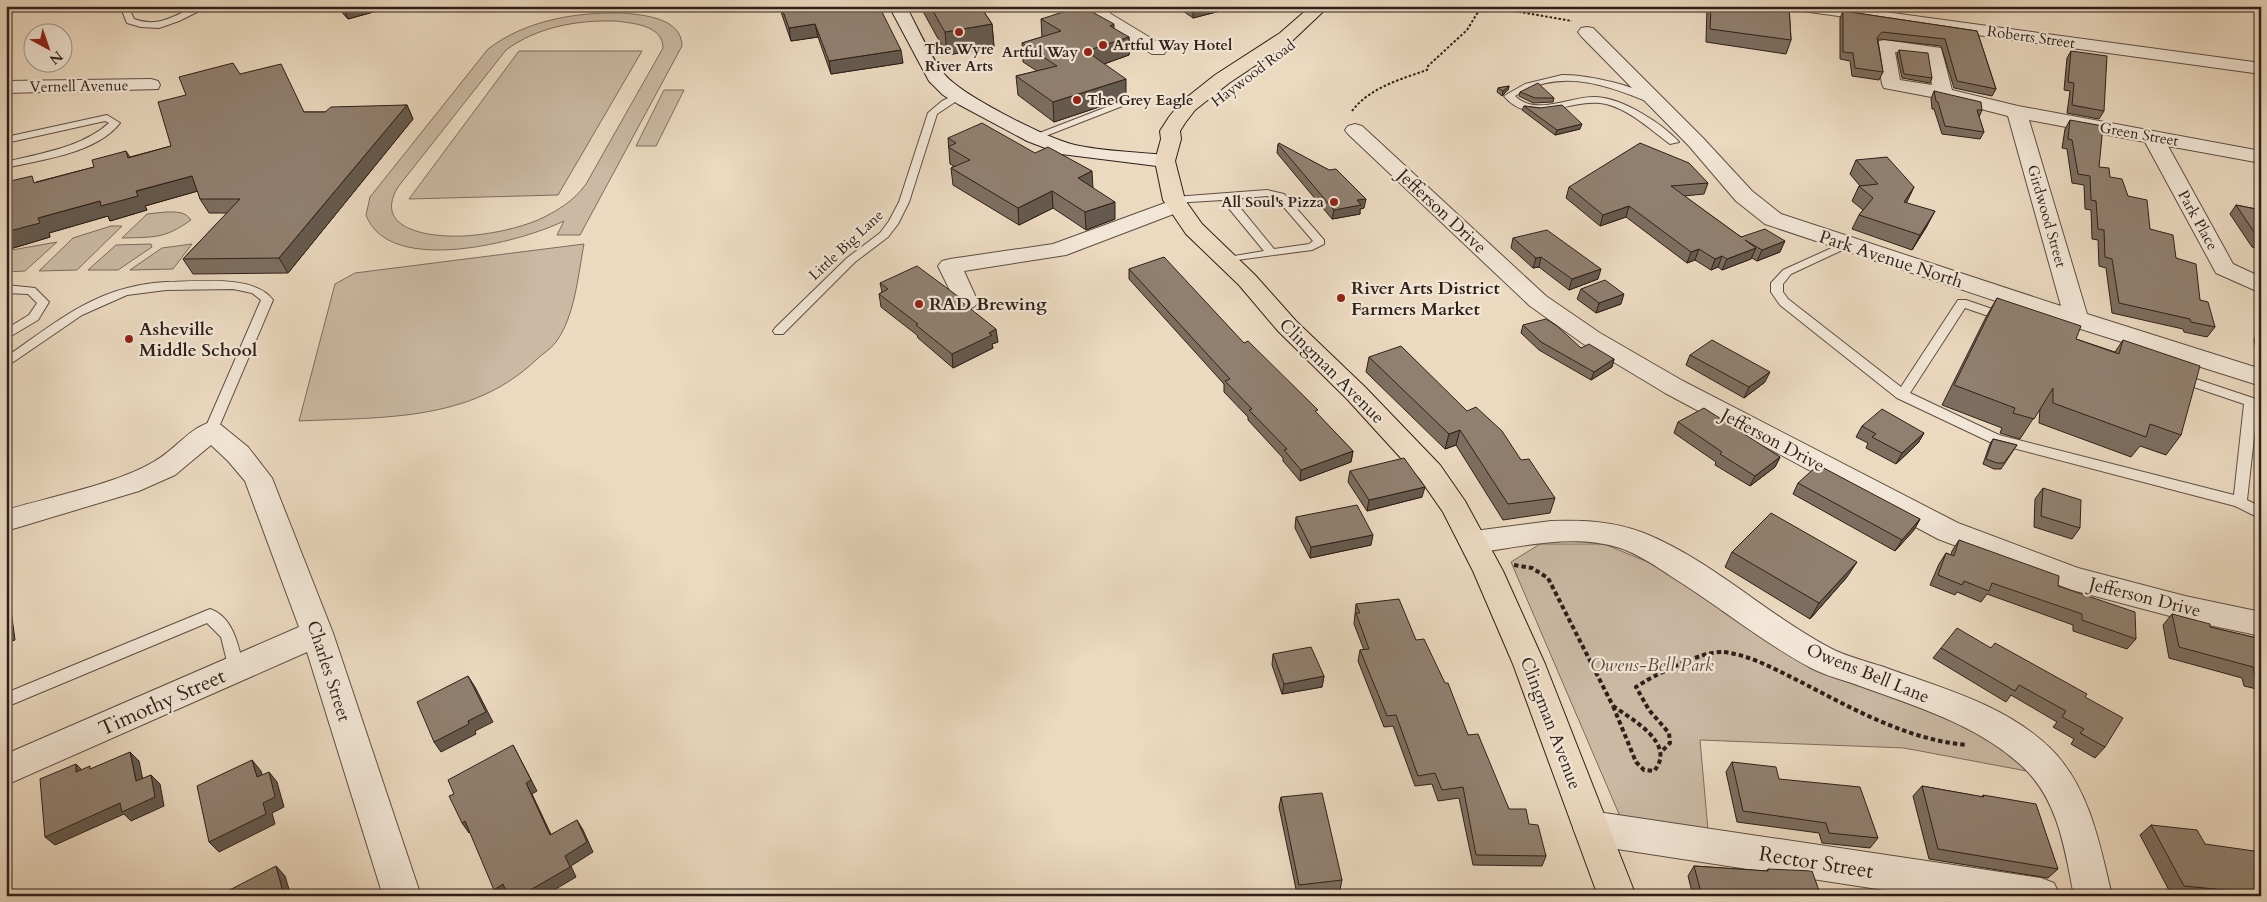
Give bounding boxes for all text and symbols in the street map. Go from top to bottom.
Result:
street label: Roberts Street [1986,21,2077,53]
north arrow [22,22,72,72]
marker: The Wyre River Arts [953,26,965,38]
place label: Artful Way Hotel [1113,35,1233,55]
street label: Haywood Road [1207,35,1299,111]
place label: The Wyre River Arts [924,39,994,76]
marker: Artful Way Hotel [1097,39,1109,51]
place label: Artful Way [1002,42,1078,62]
text: N [45,46,67,69]
marker: Artful Way [1082,46,1094,58]
street label: Vernell Avenue [29,75,129,97]
place label: The Grey Eagle [1087,90,1193,110]
marker: The Grey Eagle [1071,94,1083,106]
street label: Green Street [2098,117,2180,151]
street label: Jefferson Drive [1389,161,1492,259]
street label: Girdwood Street [2023,162,2071,270]
street label: Park Place [2173,186,2223,254]
place label: All Soul's Pizza [1221,192,1325,212]
marker: All Soul's Pizza [1328,196,1340,208]
street label: Little Big Lane [804,205,888,285]
street label: Park Avenue North [1816,224,1966,295]
place label: River Arts District Farmers Market [1351,276,1501,322]
place label: RAD Brewing [929,292,1047,317]
marker: River Arts District Farmers Market [1335,292,1347,304]
marker: RAD Brewing [913,298,925,310]
street label: Clingman Avenue [1273,313,1390,430]
place label: Asheville Middle School [139,317,257,363]
marker: Asheville Middle School [123,333,135,345]
street label: Jefferson Drive [1714,401,1829,478]
street label: Jefferson Drive [2084,571,2203,623]
street label: Charles Street [300,617,357,725]
street label: Owens Bell Lane [1803,637,1933,710]
street label: Clingman Avenue [1514,653,1587,793]
park label: Owens-Bell Park [1590,653,1714,678]
street label: Timothy Street [94,661,230,743]
street label: Rector Street [1757,839,1876,886]

